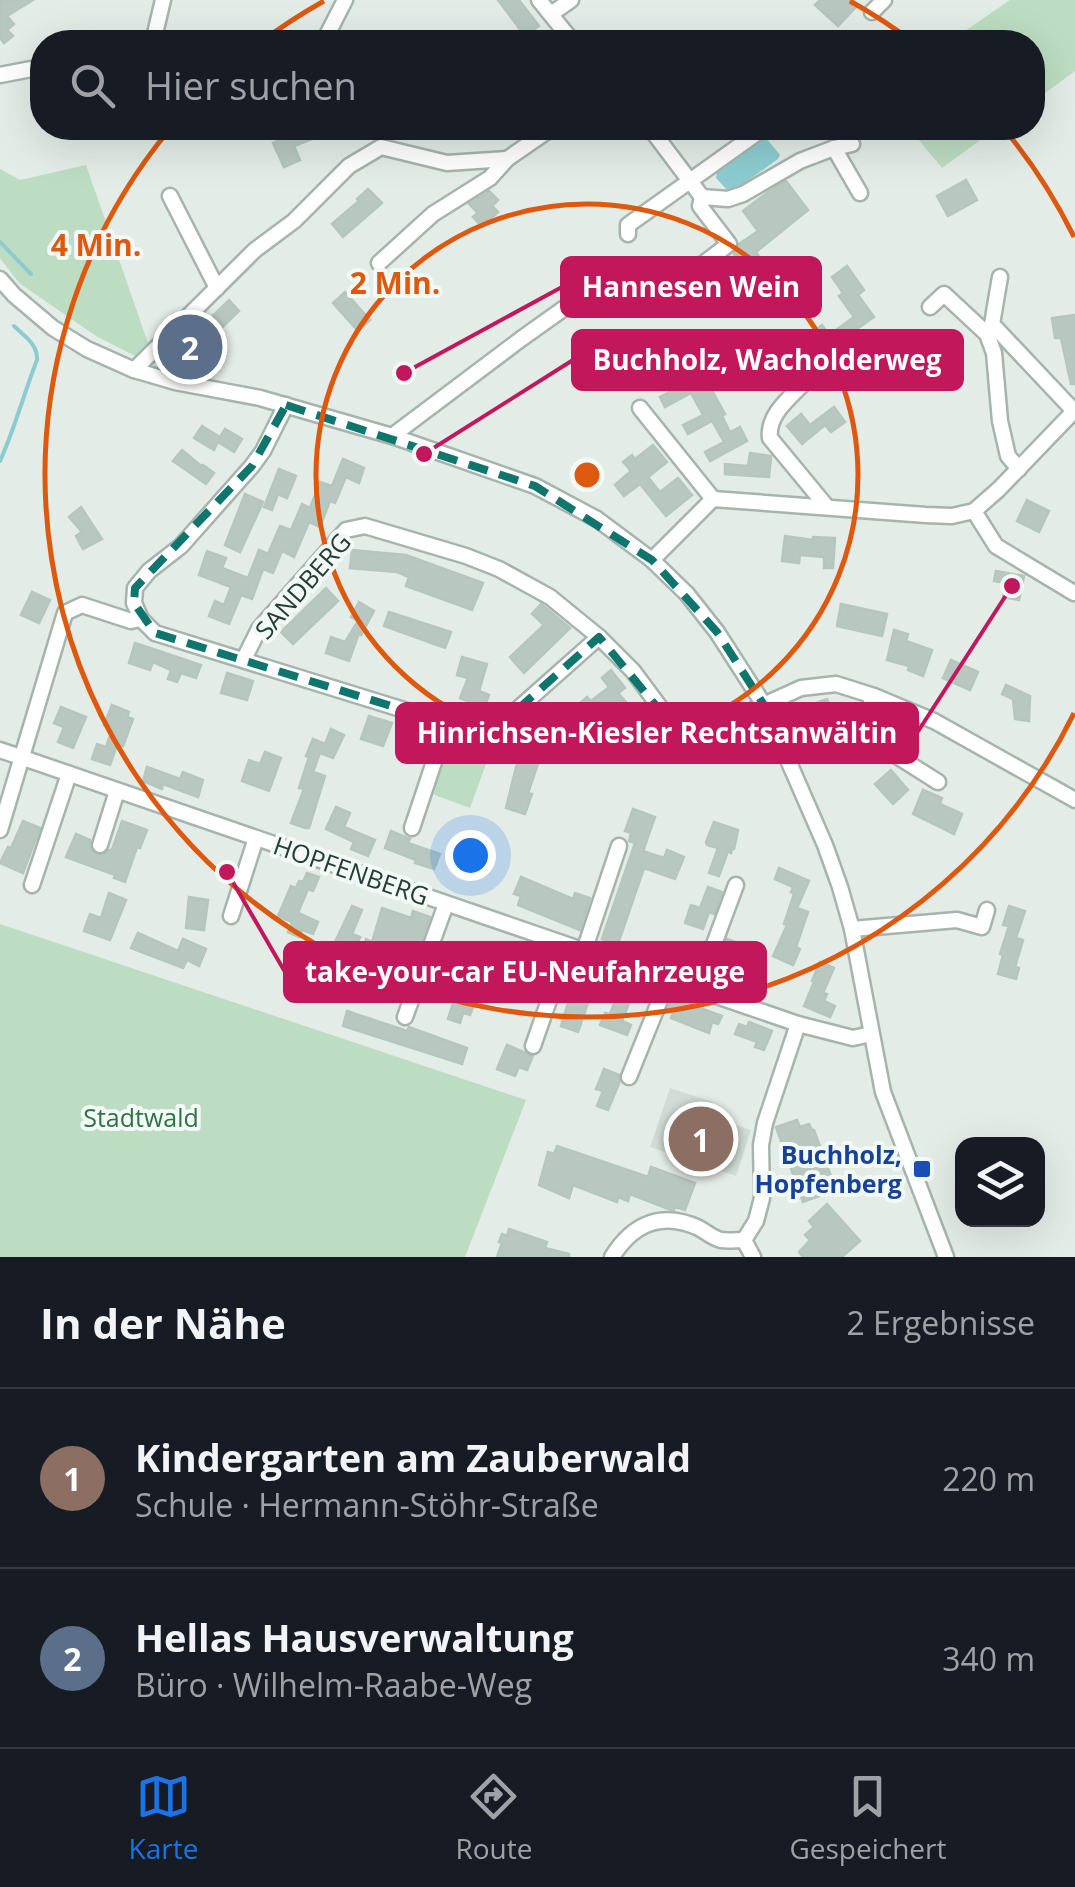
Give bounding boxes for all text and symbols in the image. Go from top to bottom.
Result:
search box [30,30,1045,140]
icon: search [65,58,120,113]
text: Hier suchen [145,59,357,111]
text: 4 Min. [51,224,141,265]
callout: Hannesen Wein [562,258,820,316]
text: 2 Min. [350,262,440,303]
text: Hannesen Wein [582,267,800,305]
pin: 2 [158,310,222,384]
callout: Buchholz, Wacholderweg [573,331,962,389]
text: Buchholz, Wacholderweg [592,340,942,378]
centre of rings [569,457,605,493]
street label: SANDBERG [247,525,358,646]
callout: Hinrichsen-Kiesler Rechtsanwältin [397,704,917,762]
text: Hinrichsen-Kiesler Rechtsanwältin [417,713,897,751]
street label: HOPFENBERG [269,828,434,913]
your location [445,830,496,881]
callout: take-your-car EU-Neufahrzeuge [285,943,765,1001]
text: take-your-car EU-Neufahrzeuge [305,952,745,990]
park label: Stadtwald [83,1100,199,1134]
pin: 1 [668,1102,734,1176]
place label: Buchholz, Hopfenberg [755,1137,902,1200]
map controls [955,1137,1045,1227]
button: layers [955,1137,1045,1227]
marker: Buchholz, Hopfenberg [911,1158,933,1180]
text: In der Nähe [40,1294,286,1351]
text: 2 Ergebnisse [846,1301,1035,1344]
text: Kindergarten am Zauberwald [135,1431,691,1483]
text: 1 [63,1457,82,1500]
text: 220 m [942,1457,1035,1500]
text: Schule · Hermann-Stöhr-Straße [135,1483,599,1526]
text: Hellas Hausverwaltung [135,1611,574,1663]
text: 2 [63,1637,82,1680]
text: 340 m [942,1637,1035,1680]
text: Büro · Wilhelm-Raabe-Weg [135,1663,532,1706]
tab: Karte [129,1769,198,1867]
tab: Route [455,1769,532,1867]
tab: Gespeichert [789,1769,946,1867]

